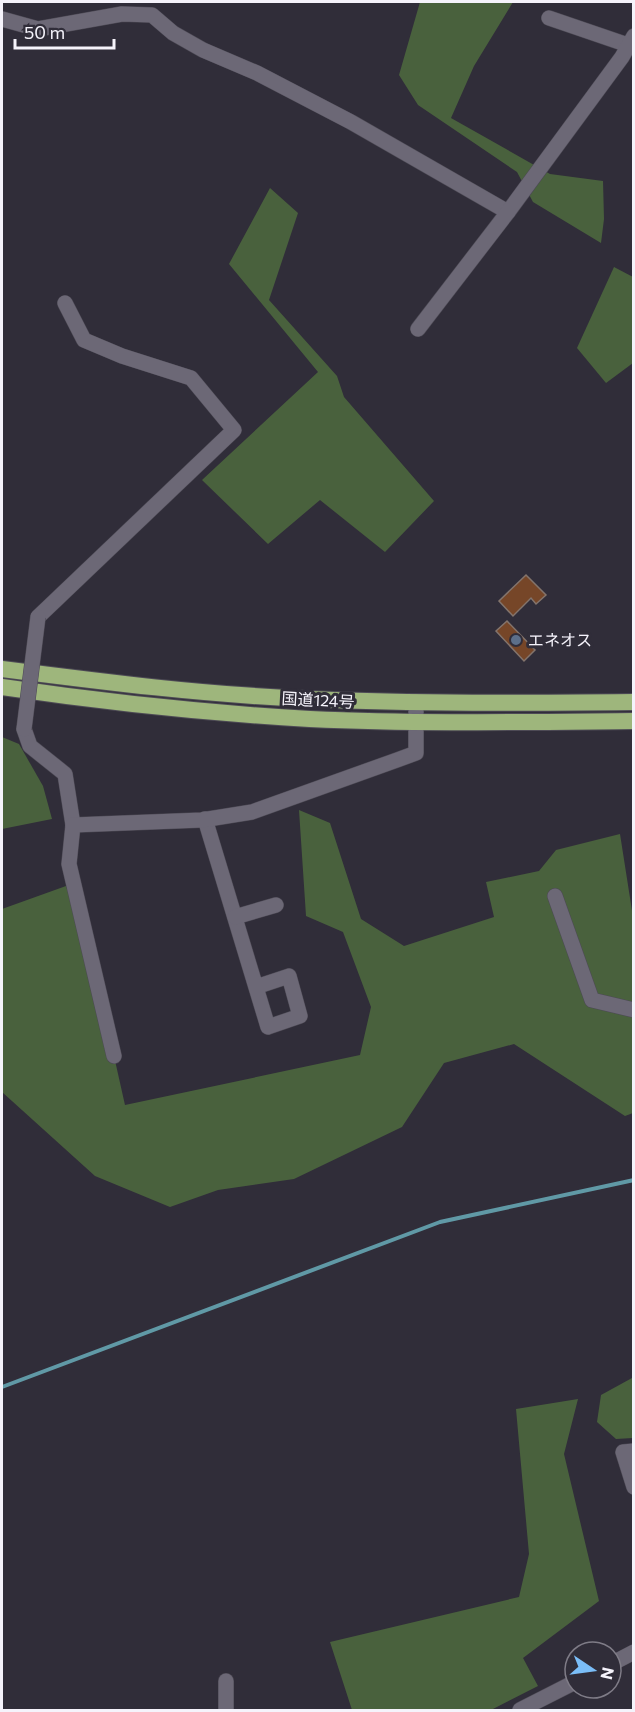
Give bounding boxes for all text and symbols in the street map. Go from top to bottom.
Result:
scale bar [15,12,114,50]
text: 50 m [24,21,65,43]
place label: エネオス [528,630,592,649]
marker: エネオス [509,633,523,647]
street label: 国道124号 [281,688,355,711]
north arrow [563,1640,623,1700]
text: N [597,1666,619,1681]

